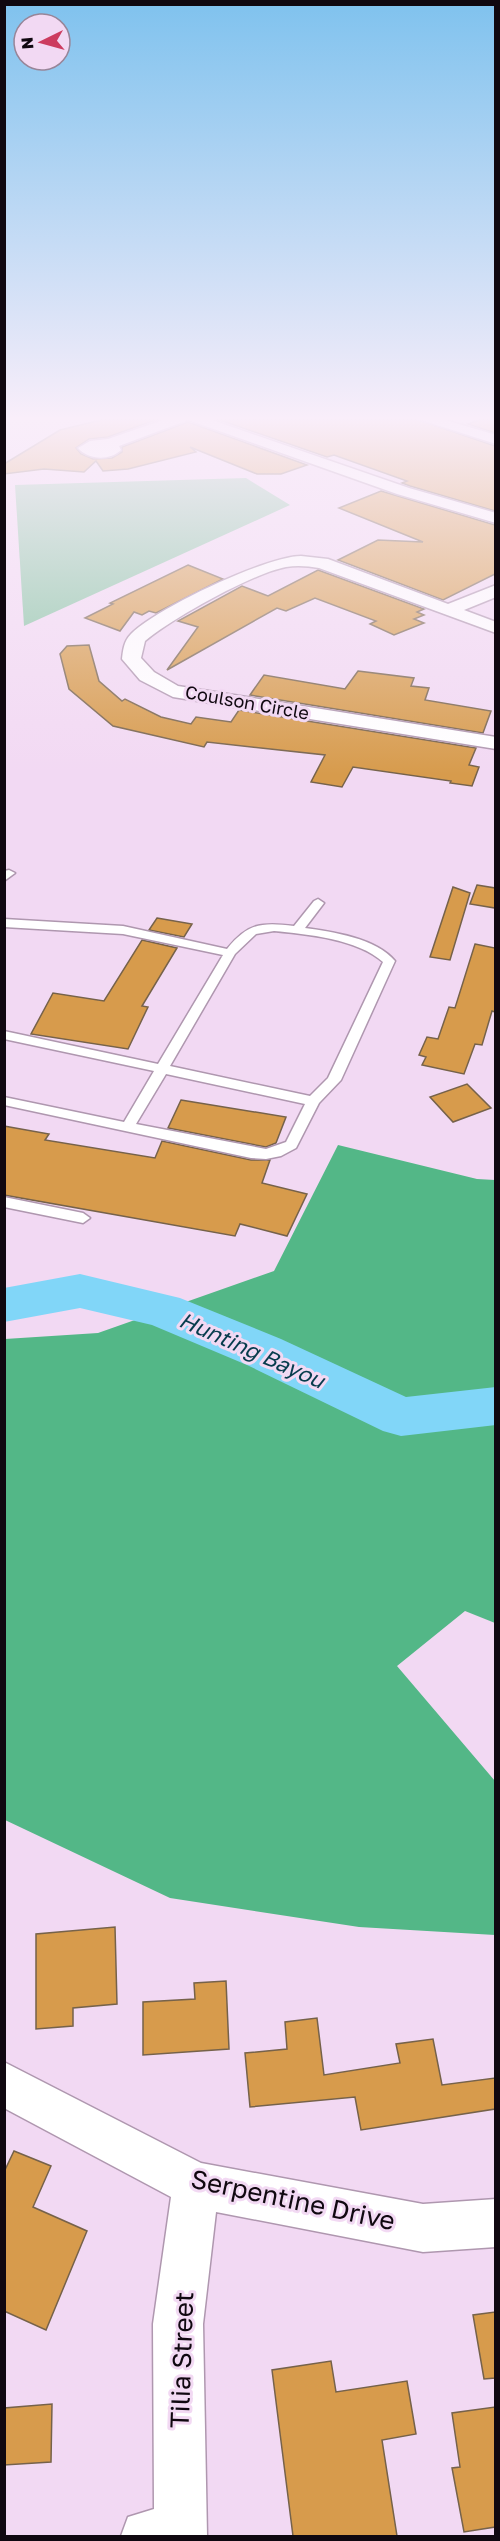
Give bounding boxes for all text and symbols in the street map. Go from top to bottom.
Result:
north arrow [12,12,72,72]
text: N [17,36,38,50]
street label: Coulson Circle [184,680,311,724]
water label: Hunting Bayou [176,1306,330,1394]
street label: Serpentine Drive [188,2163,398,2236]
street label: Tilia Street [164,2291,199,2429]

